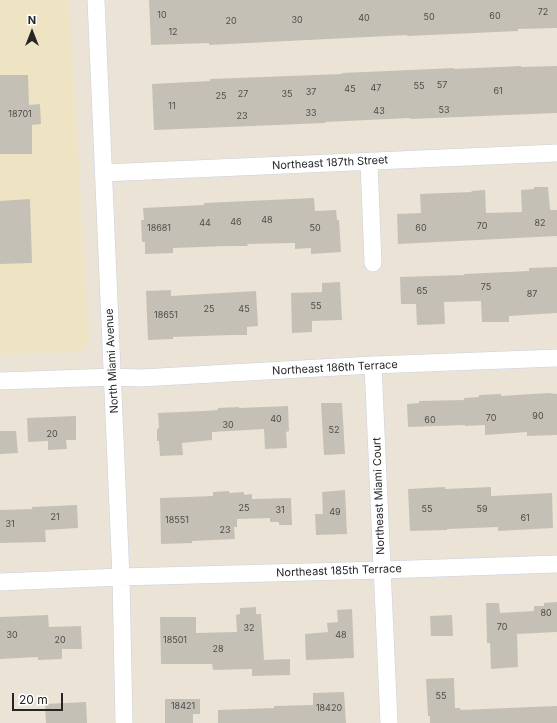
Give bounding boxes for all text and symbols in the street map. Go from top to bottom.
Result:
house number: 72 [538,7,548,17]
house number: 10 [157,10,167,20]
house number: 60 [489,11,501,21]
north arrow [12,12,52,52]
house number: 50 [423,12,435,22]
text: N [28,13,36,27]
house number: 40 [358,13,370,23]
house number: 30 [291,15,303,25]
house number: 20 [225,16,237,26]
house number: 12 [168,27,178,37]
house number: 57 [437,80,447,90]
house number: 55 [414,81,424,91]
house number: 47 [371,83,381,93]
house number: 45 [344,84,356,94]
house number: 61 [493,86,503,96]
house number: 37 [306,87,316,97]
house number: 27 [238,89,248,99]
house number: 35 [281,89,293,99]
house number: 25 [216,91,226,101]
house number: 11 [168,101,176,111]
house number: 53 [438,105,450,115]
house number: 43 [373,106,385,116]
house number: 33 [305,108,317,118]
house number: 18701 [8,109,32,119]
house number: 23 [236,111,248,121]
street label: Northeast 187th Street [272,153,388,173]
house number: 48 [261,215,273,225]
house number: 46 [230,217,242,227]
house number: 44 [199,218,211,228]
house number: 82 [534,218,546,228]
house number: 70 [477,221,487,231]
house number: 18681 [147,223,171,233]
house number: 50 [309,223,321,233]
house number: 60 [415,223,427,233]
house number: 75 [481,282,491,292]
house number: 65 [416,286,428,296]
house number: 87 [527,289,537,299]
house number: 55 [311,301,321,311]
house number: 25 [204,304,214,314]
house number: 45 [238,304,250,314]
street label: North Miami Avenue [103,308,121,414]
house number: 18651 [154,310,178,320]
street label: Northeast 186th Terrace [272,358,398,378]
house number: 90 [532,411,544,421]
house number: 70 [486,413,496,423]
house number: 40 [270,414,282,424]
house number: 60 [424,415,436,425]
house number: 30 [222,420,234,430]
house number: 52 [329,425,339,435]
house number: 20 [46,429,58,439]
street label: Northeast Miami Court [370,437,388,555]
house number: 25 [239,503,249,513]
house number: 55 [422,504,432,514]
house number: 59 [476,504,488,514]
house number: 31 [275,505,285,515]
house number: 49 [329,507,341,517]
house number: 21 [50,512,60,522]
house number: 61 [520,513,530,523]
house number: 18551 [165,515,189,525]
house number: 31 [5,519,15,529]
house number: 23 [219,525,231,535]
street label: Northeast 185th Terrace [276,562,402,580]
house number: 80 [540,608,552,618]
house number: 70 [497,622,507,632]
house number: 32 [243,623,255,633]
house number: 30 [6,630,18,640]
house number: 48 [335,630,347,640]
house number: 20 [54,635,66,645]
house number: 18501 [163,635,187,645]
house number: 28 [212,644,224,654]
scale bar [14,685,65,711]
house number: 55 [436,691,446,701]
text: 20 m [19,692,48,707]
house number: 18421 [171,701,195,711]
house number: 18420 [316,703,342,713]

